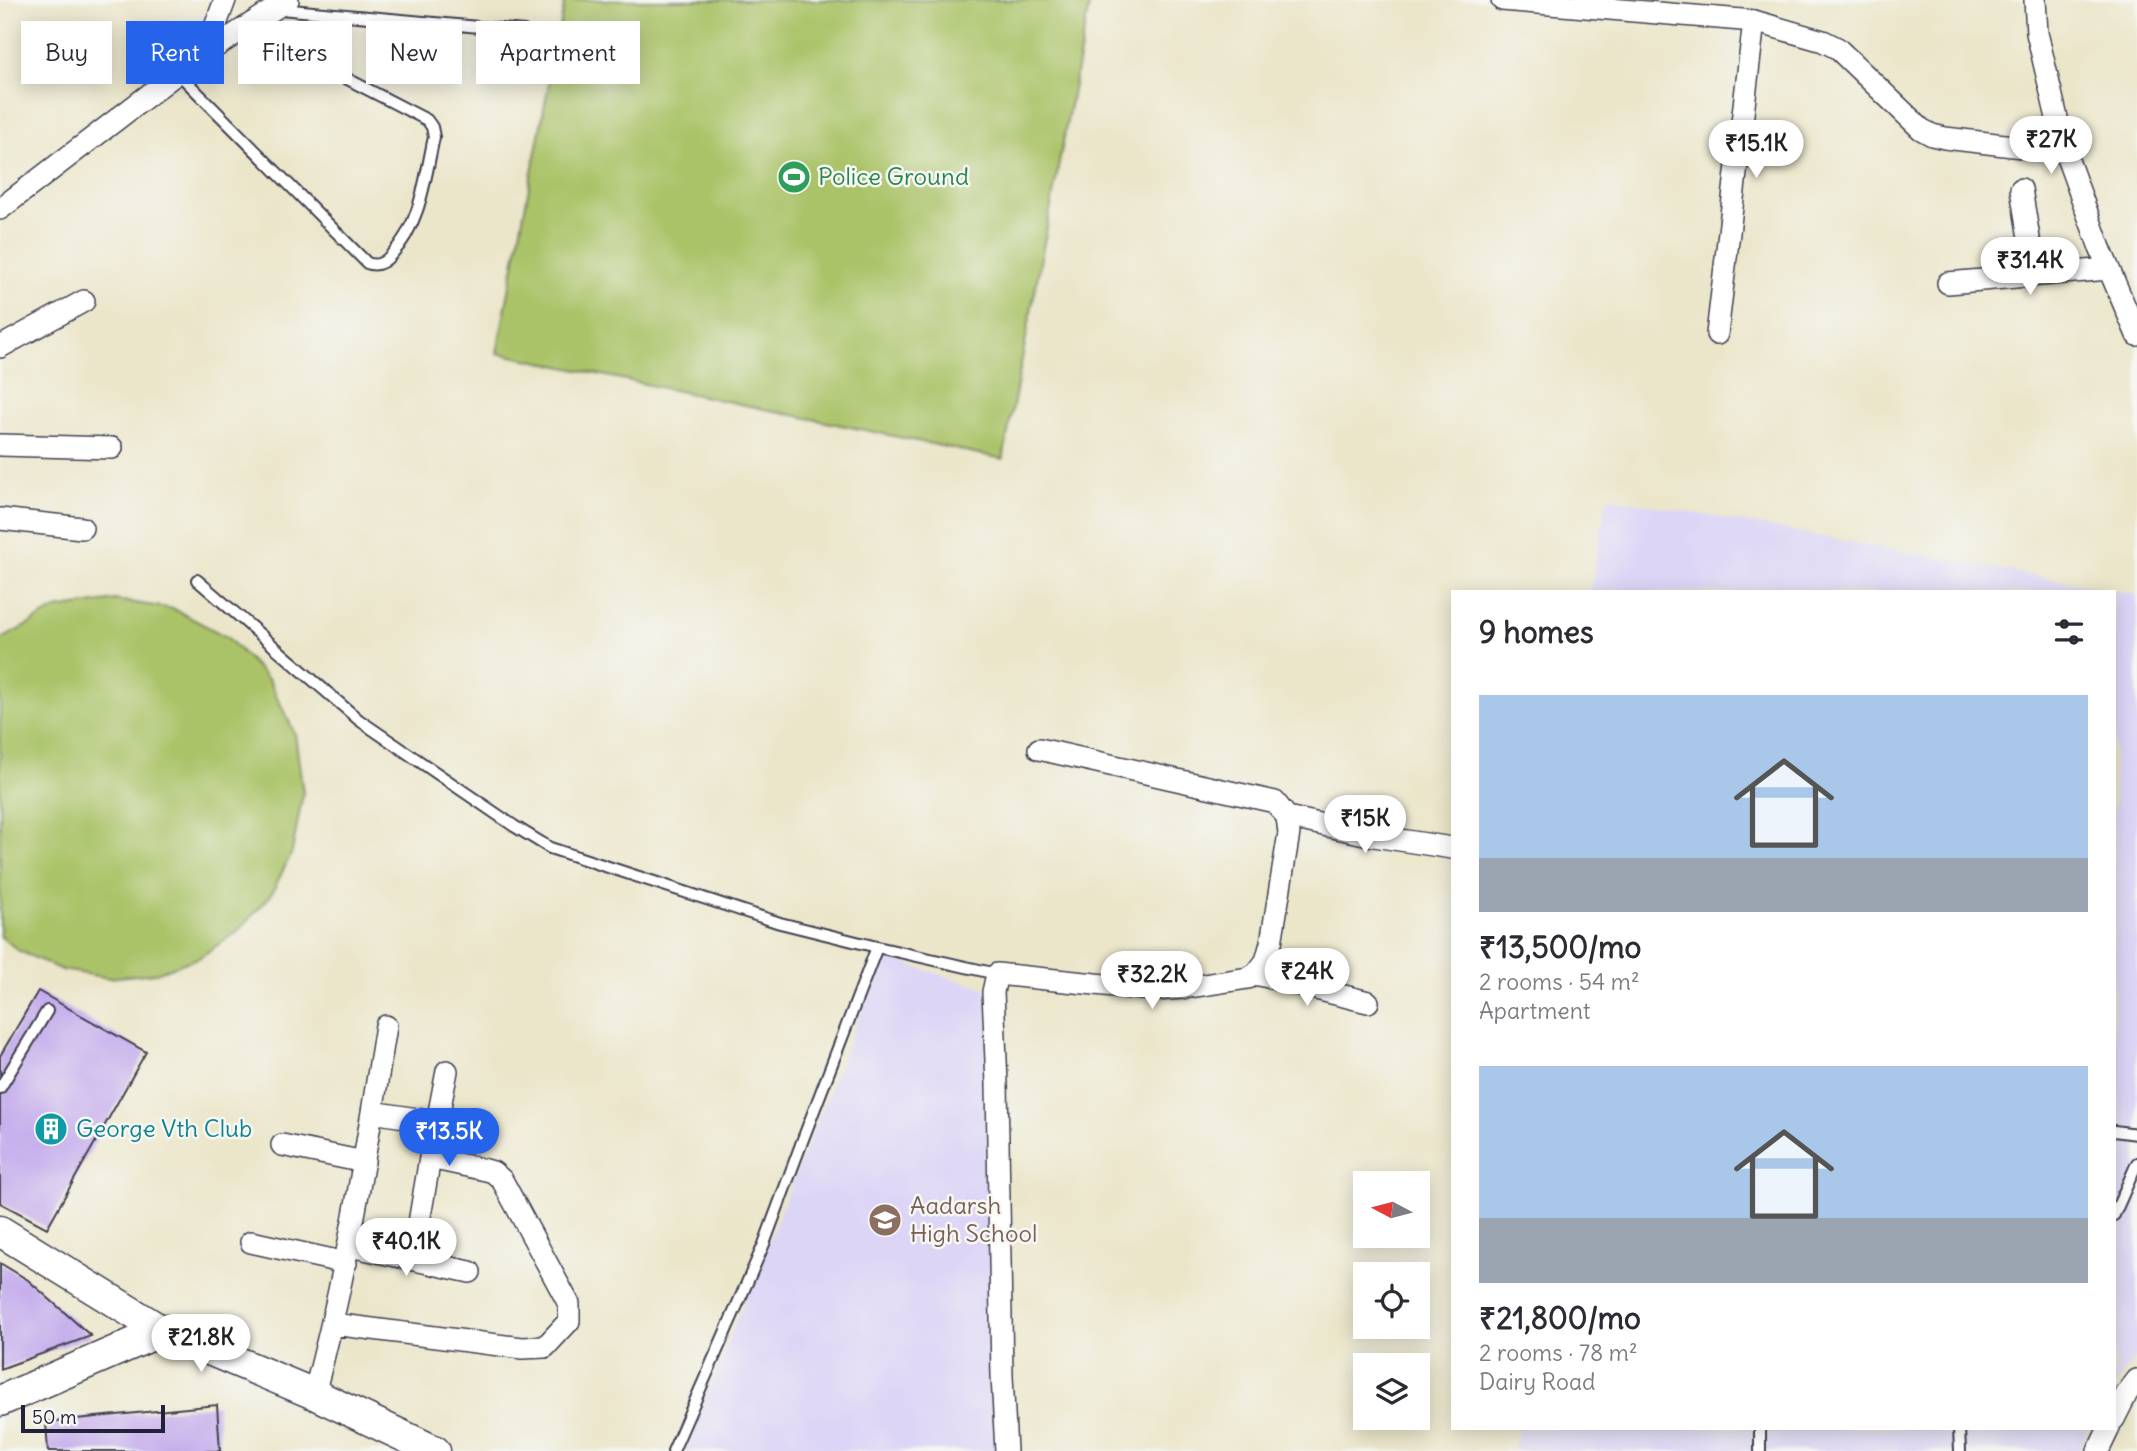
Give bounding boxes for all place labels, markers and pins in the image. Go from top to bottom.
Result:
pin: ₹27K [2010,116,2092,176]
pin: ₹15.1K [1699,120,1813,180]
sports icon: Police Ground [775,158,813,196]
place label: Police Ground [818,161,969,191]
pin: ₹31.4K [1973,238,2087,297]
pin: ₹15K [1324,796,1406,855]
pin: ₹24K [1266,948,1348,1008]
pin: ₹32.2K [1095,951,1209,1011]
pin: ₹13.5K [392,1108,506,1168]
building icon: George Vth Club [32,1110,70,1148]
place label: George Vth Club [76,1113,252,1143]
place label: Aadarsh High School [910,1190,1037,1248]
school or university icon: Aadarsh High School [866,1201,904,1239]
pin: ₹40.1K [349,1218,463,1278]
pin: ₹21.8K [144,1314,258,1374]

